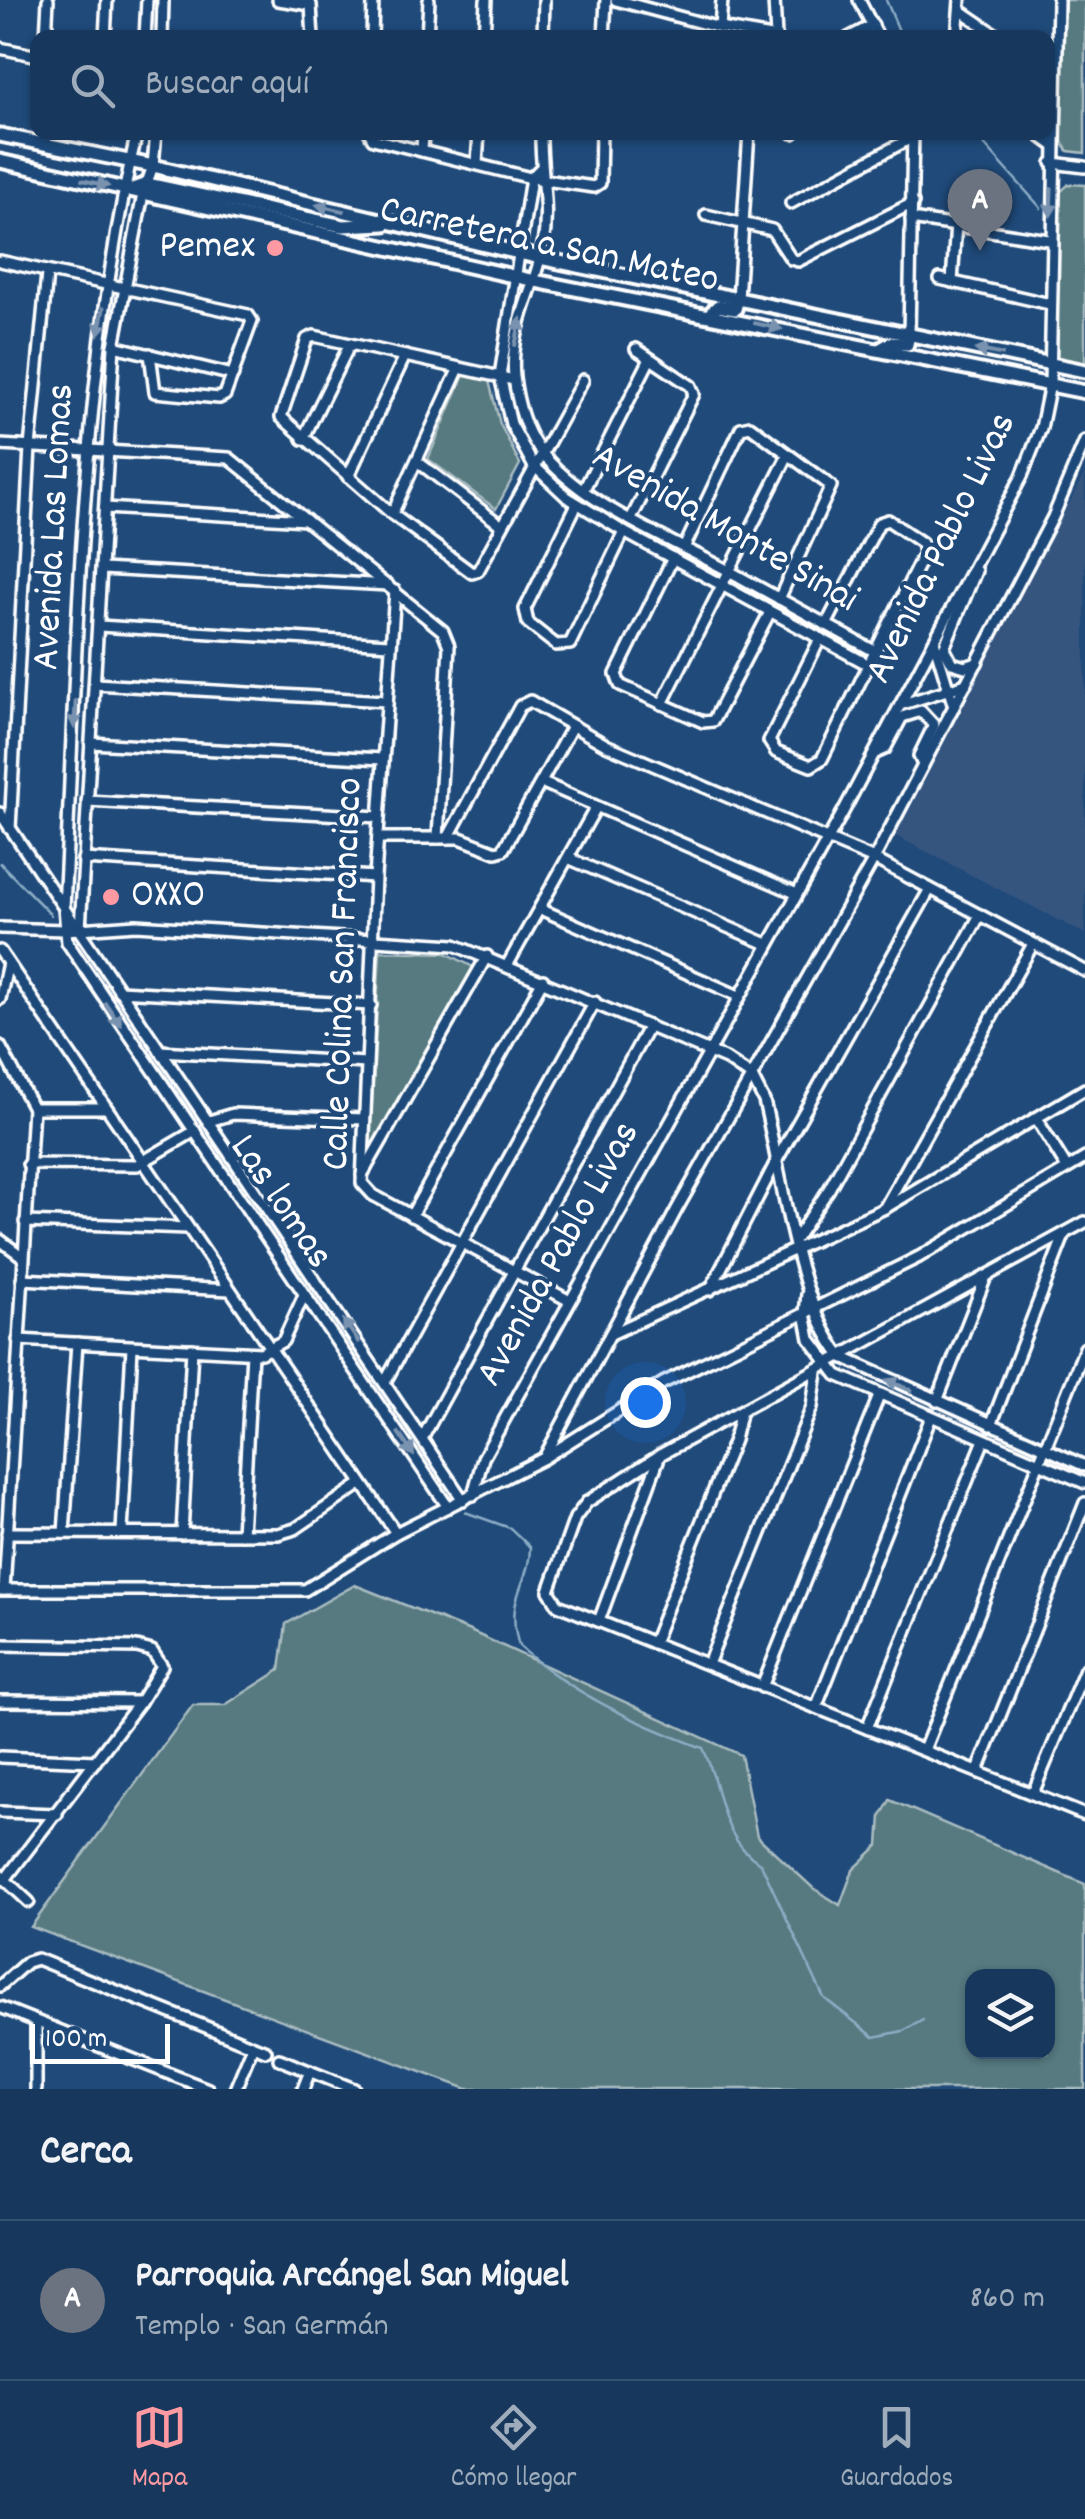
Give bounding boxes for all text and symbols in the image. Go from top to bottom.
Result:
search box [30,30,1055,140]
icon: search [65,58,120,113]
text: Buscar aquí [145,58,309,113]
pin: A [948,168,1012,251]
one-way arrow [80,176,111,191]
street label: Carretera a San Mateo [374,183,724,311]
one-way arrow [1042,187,1058,219]
one-way arrow [314,200,345,215]
place label: Pemex [159,220,255,277]
marker: Pemex [264,237,286,259]
one-way arrow [93,305,109,336]
one-way arrow [510,316,526,347]
one-way arrow [753,319,784,335]
one-way arrow [974,343,1005,359]
street label: Avenida Las Lomas [20,382,92,672]
street label: Avenida Pablo Livas [853,404,1033,694]
street label: Avenida Monte Sinai [580,430,868,630]
one-way arrow [67,699,83,731]
street label: Calle Colina San Francisco [310,777,380,1171]
place label: OXXO [131,869,205,926]
marker: OXXO [100,886,122,908]
one-way arrow [103,1000,122,1027]
street label: Avenida Pablo Livas [463,1112,657,1398]
street label: Las lomas [213,1124,345,1282]
one-way arrow [342,1318,361,1345]
your location [620,1377,671,1428]
one-way arrow [884,1377,914,1393]
one-way arrow [396,1430,415,1457]
map controls [965,1969,1055,2059]
button: layers [965,1969,1055,2059]
scale bar [30,2019,170,2064]
text: 100 m [45,2021,107,2061]
text: Cerca [40,2124,131,2184]
text: Parroquia Arcángel San Miguel [135,2250,569,2305]
text: A [64,2277,81,2323]
text: 860 m [970,2277,1045,2323]
text: Templo · San Germán [135,2305,389,2351]
tab: Mapa [132,2400,187,2500]
tab: Cómo llegar [451,2400,577,2500]
tab: Guardados [840,2400,953,2500]

